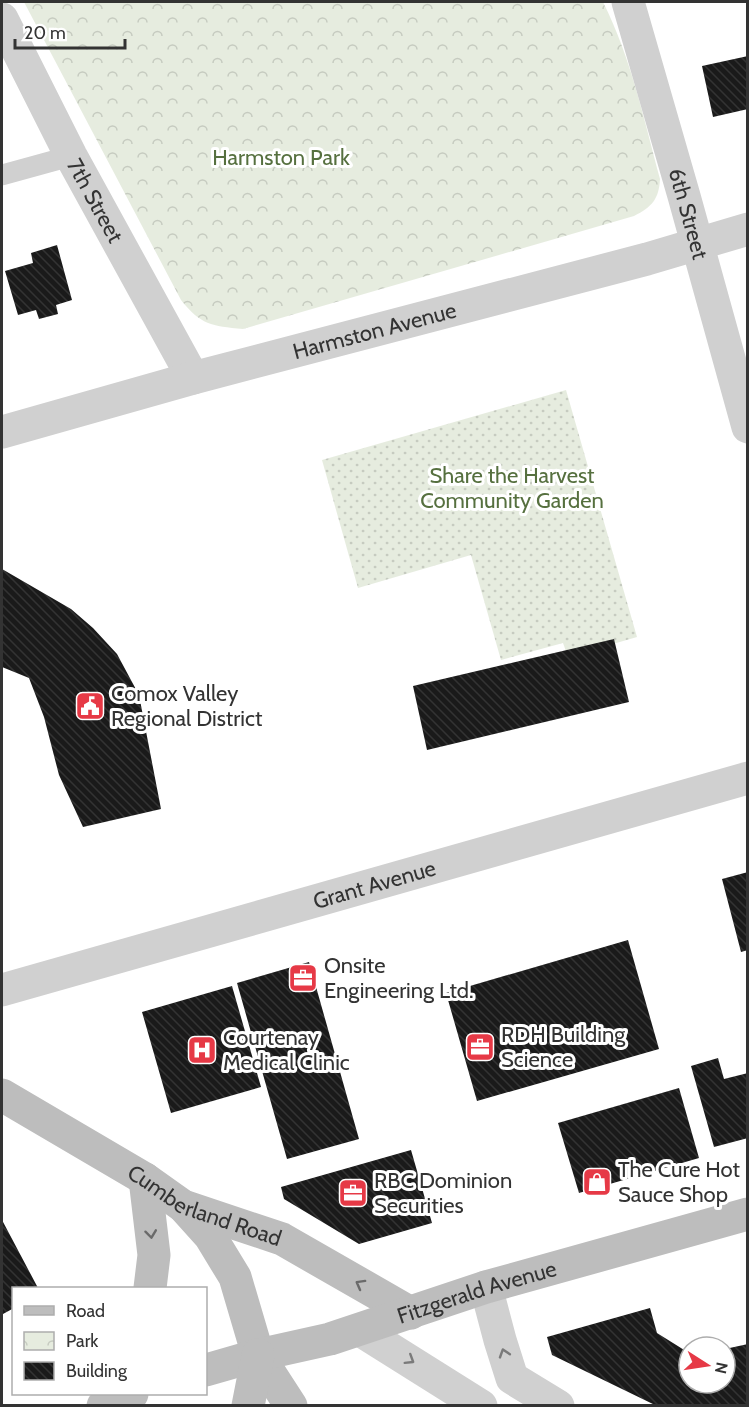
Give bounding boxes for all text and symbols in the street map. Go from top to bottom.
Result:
scale bar [15,12,124,50]
text: 20 m [24,22,66,44]
park label: Harmston Park [212,144,350,171]
street label: 7th Street [61,154,130,248]
street label: 6th Street [663,165,714,263]
street label: Harmston Avenue [290,296,459,365]
park label: Share the Harvest Community Garden [420,462,604,514]
place label: Comox Valley Regional District [111,680,263,732]
public building icon: Comox Valley Regional District [74,690,106,722]
street label: Grant Avenue [310,854,439,914]
place label: Onsite Engineering Ltd. [324,952,474,1004]
office icon: Onsite Engineering Ltd. [287,962,319,994]
place label: RDH Building Science [501,1021,626,1073]
place label: Courtenay Medical Clinic [223,1024,350,1076]
office icon: RDH Building Science [464,1031,496,1063]
hospital icon: Courtenay Medical Clinic [186,1034,218,1066]
place label: The Cure Hot Sauce Shop [618,1156,741,1208]
street label: Cumberland Road [123,1158,285,1251]
shop icon: The Cure Hot Sauce Shop [581,1166,613,1198]
place label: RBC Dominion Securities [374,1167,512,1219]
office icon: RBC Dominion Securities [337,1177,369,1209]
one-way arrow [145,1229,157,1238]
street label: Fitzgerald Avenue [393,1255,559,1329]
one-way arrow [356,1280,366,1292]
legend [12,1287,207,1395]
text: Road [66,1300,105,1322]
text: Park [66,1330,99,1352]
north arrow [677,1335,737,1395]
one-way arrow [499,1348,511,1359]
one-way arrow [404,1353,414,1365]
text: Building [66,1360,128,1382]
text: N [711,1361,732,1376]

